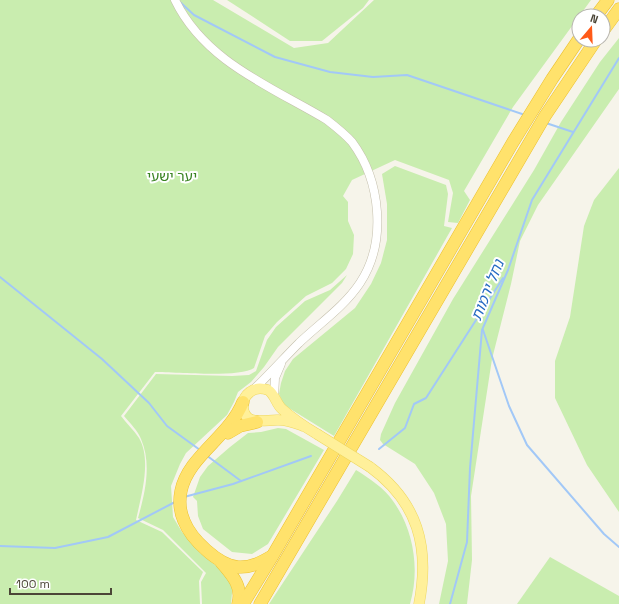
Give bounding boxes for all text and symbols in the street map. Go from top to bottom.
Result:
north arrow [571,8,611,48]
text: N [588,11,600,26]
park label: יער ישעי [147,167,197,185]
water label: נחל ירמות [466,256,508,323]
scale bar [10,570,111,596]
text: 100 m [16,576,50,592]

